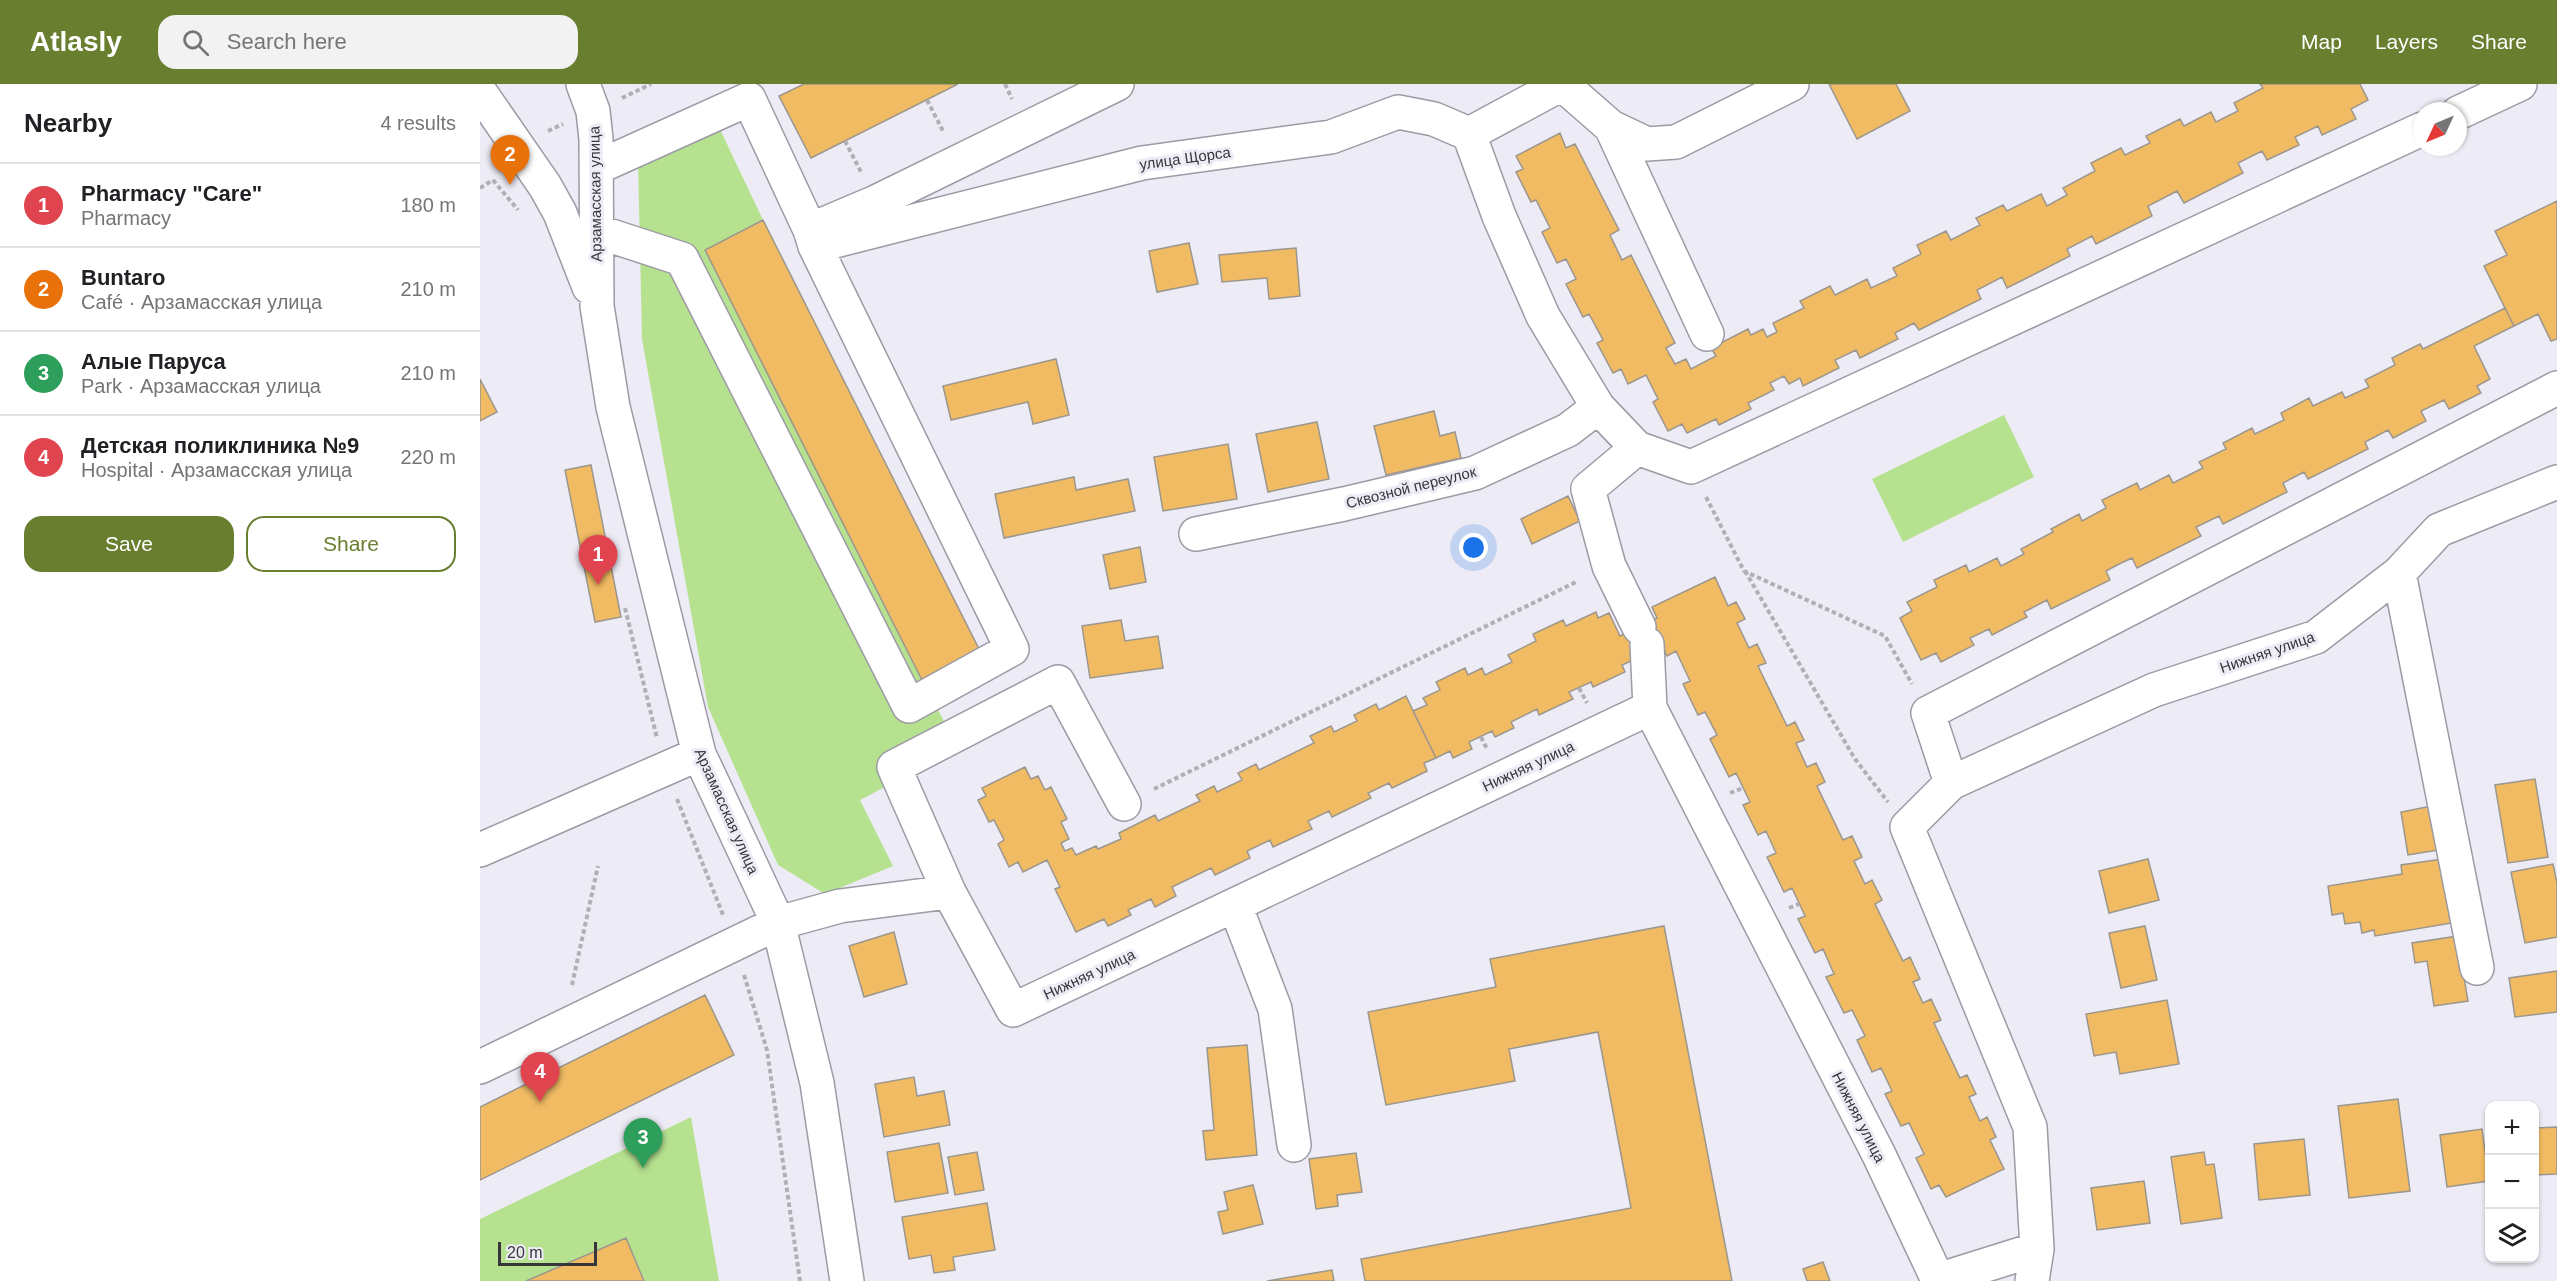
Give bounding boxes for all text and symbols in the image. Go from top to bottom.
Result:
search box [158,15,578,69]
text: Atlasly [30,26,122,57]
icon: search [179,26,212,59]
text: Search here [227,29,347,54]
text: Map [2301,30,2342,53]
text: Layers [2375,30,2438,53]
text: Share [2471,30,2527,53]
north arrow [2413,102,2467,156]
text: Nearby [24,108,112,138]
text: 4 results [380,112,456,134]
street label: Арзамасская улица [585,125,605,262]
pin: 2 [490,135,530,185]
street label: улица Щорса [1138,143,1232,173]
text: Pharmacy "Care" [81,181,262,206]
text: 1 [38,194,49,216]
text: 180 m [400,194,456,216]
text: Pharmacy [81,207,171,229]
text: Buntaro [81,265,165,290]
text: 2 [38,278,49,300]
text: 210 m [400,278,456,300]
text: Café · Арзамасская улица [81,291,322,313]
text: Алые Паруса [81,349,226,374]
text: 3 [38,362,49,384]
text: 210 m [400,362,456,384]
text: Park · Арзамасская улица [81,375,321,397]
text: Детская поликлиника №9 [81,433,359,458]
text: 4 [38,446,49,468]
text: 220 m [400,446,456,468]
text: Hospital · Арзамасская улица [81,459,352,481]
street label: Сквозной переулок [1344,463,1478,511]
button: Save [24,516,234,572]
button: Share [246,516,456,572]
your location [1459,533,1488,562]
pin: 1 [578,536,618,585]
street label: Нижняя улица [2217,628,2317,676]
street label: Нижняя улица [1479,737,1577,795]
street label: Арзамасская улица [692,746,763,877]
street label: Нижняя улица [1040,945,1138,1003]
pin: 4 [520,1052,560,1102]
street label: Нижняя улица [1829,1069,1889,1166]
map controls [2485,1101,2539,1263]
button: + [2485,1101,2539,1155]
pin: 3 [624,1118,662,1168]
button: − [2485,1155,2539,1209]
button: layers [2485,1209,2539,1263]
scale bar [498,1239,597,1266]
text: 20 m [507,1244,543,1261]

